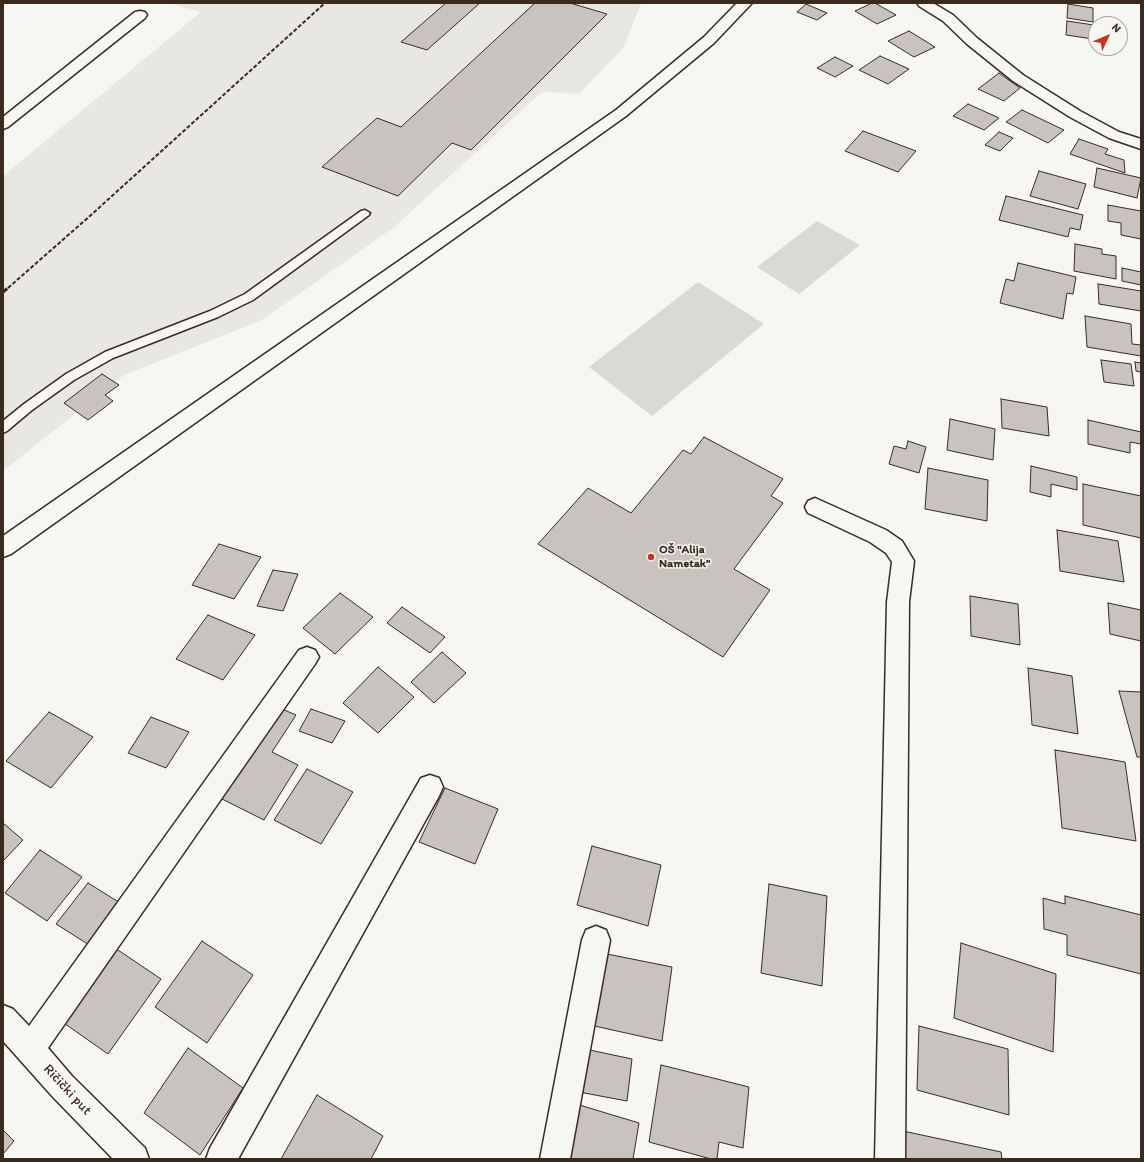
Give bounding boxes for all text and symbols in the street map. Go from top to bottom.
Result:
north arrow [1088,16,1128,56]
text: N [1109,21,1124,35]
place label: OŠ "Alija Nametak" [659,543,710,571]
marker: OŠ "Alija Nametak" [646,552,656,562]
street label: Ričički put [39,1061,95,1119]

